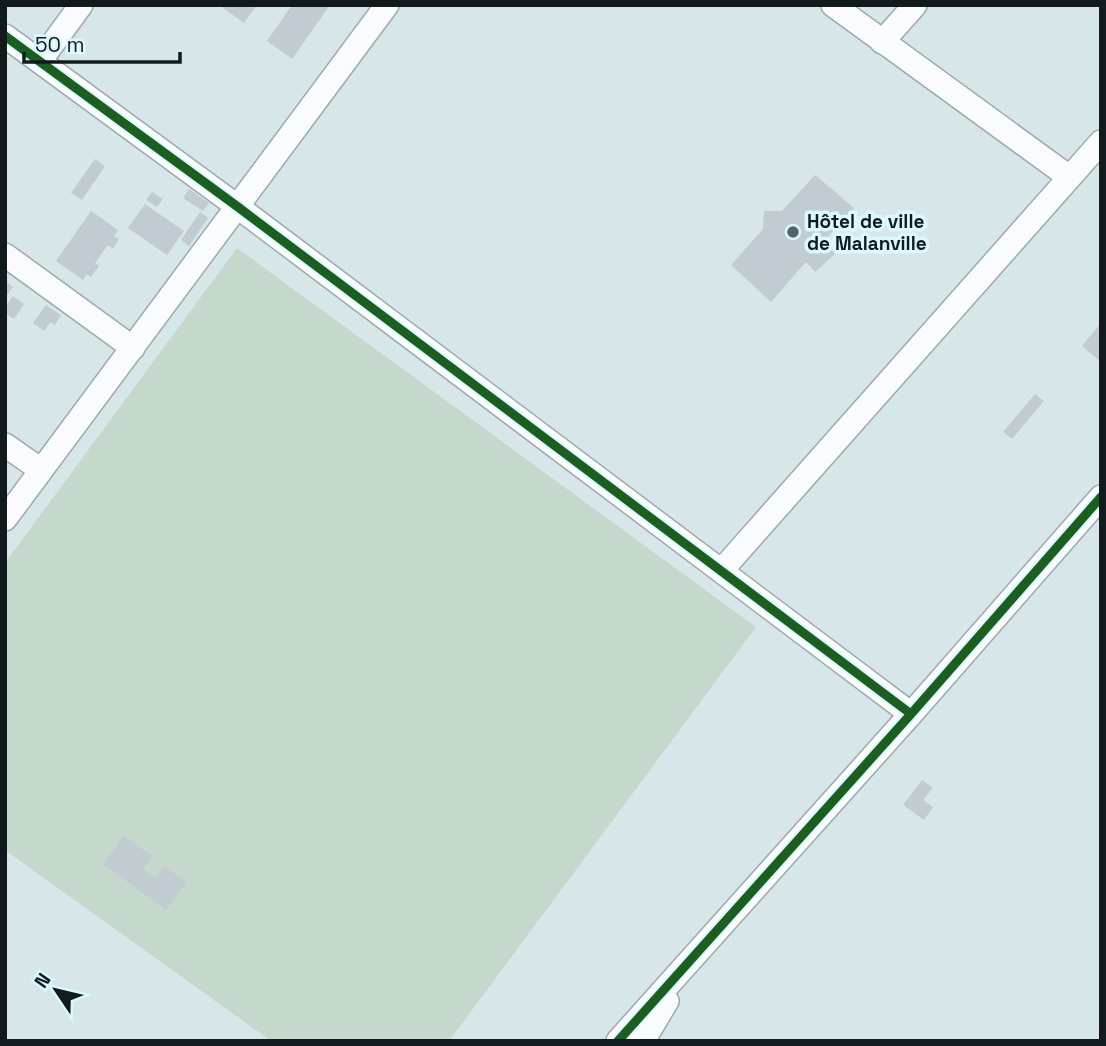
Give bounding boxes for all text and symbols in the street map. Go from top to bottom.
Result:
scale bar [24,21,180,65]
text: 50 m [35,31,85,58]
place label: Hôtel de ville de Malanville [807,209,927,256]
marker: Hôtel de ville de Malanville [785,224,801,240]
north arrow [21,955,91,1025]
text: N [29,968,56,993]

